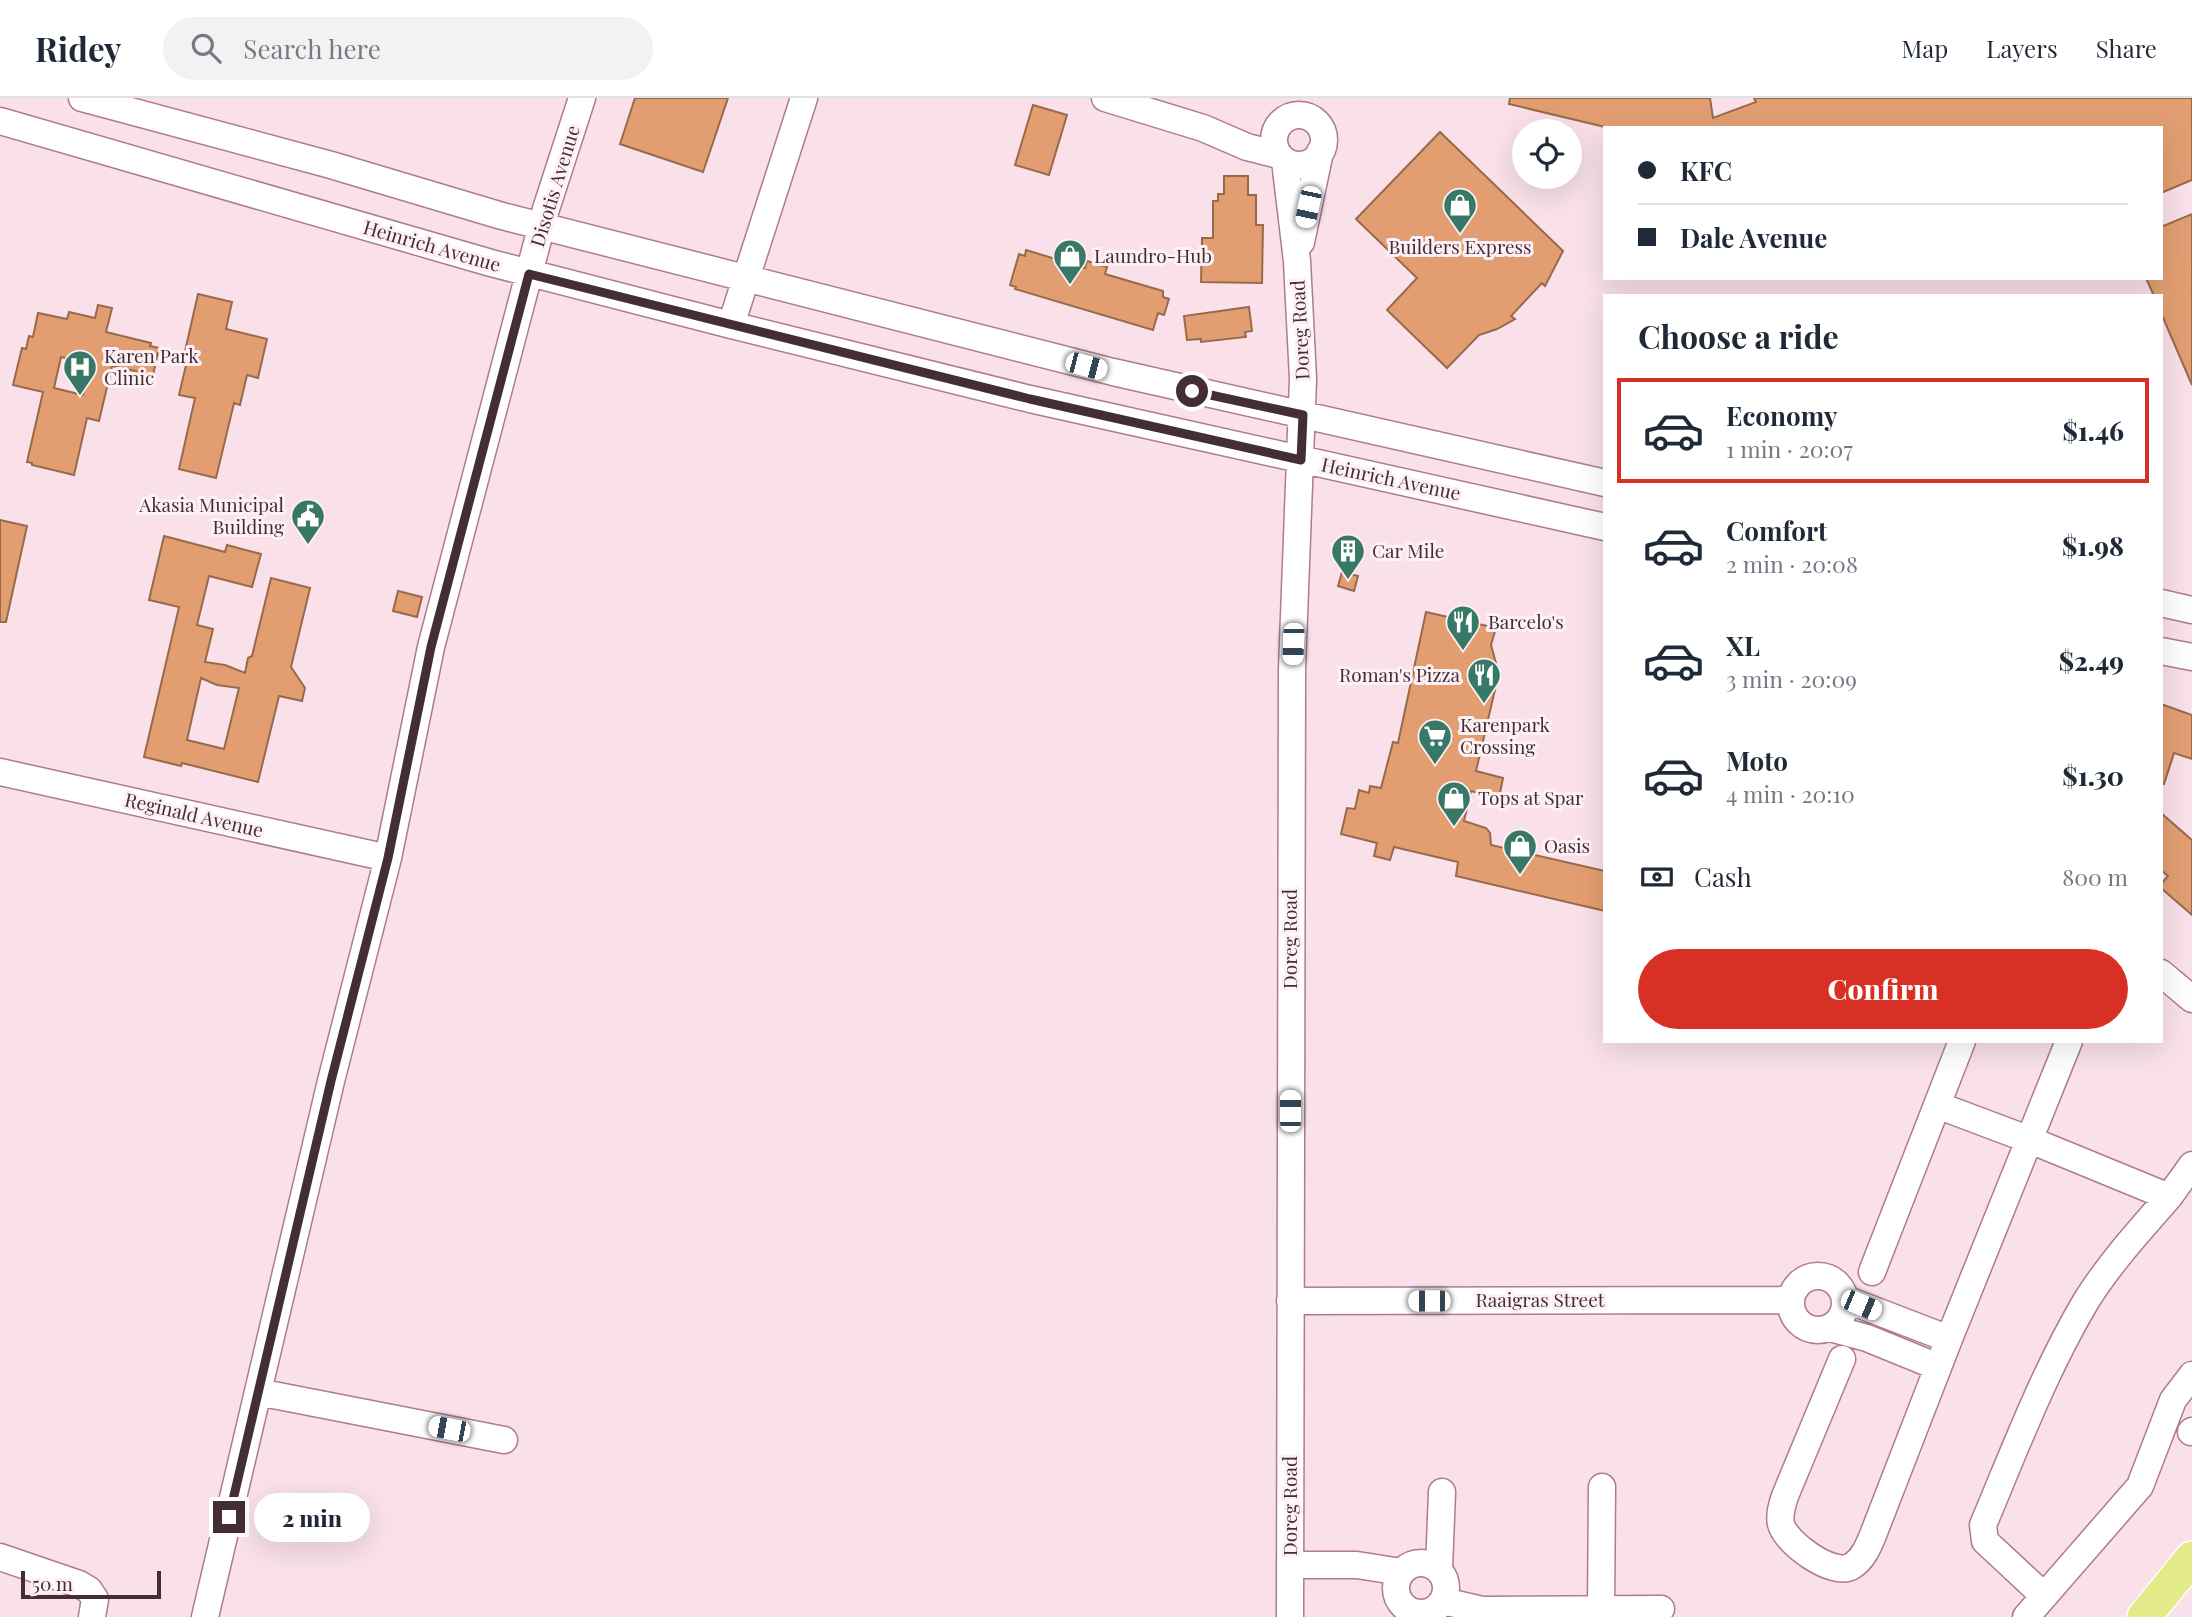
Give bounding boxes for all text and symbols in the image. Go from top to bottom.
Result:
search box [163,17,653,80]
text: Ridey [35,26,121,70]
icon: search [187,29,225,67]
text: Search here [243,31,381,66]
text: Map [1902,32,1948,64]
text: Layers [1986,32,2058,64]
text: Share [2096,32,2157,64]
map controls [1512,119,1582,189]
button: locate [1512,119,1582,189]
street label: Disotis Avenue [523,122,585,250]
text: KFC [1680,153,1732,188]
car [1294,184,1323,230]
shop icon: Builders Express [1441,186,1479,235]
street label: Heinrich Avenue [361,213,504,277]
text: Dale Avenue [1680,220,1827,255]
place label: Builders Express [1388,233,1532,259]
shop icon: Laundro-Hub [1051,237,1089,286]
place label: Laundro-Hub [1094,242,1212,268]
street label: Doreg Road [1283,280,1315,381]
text: Choose a ride [1638,314,1839,357]
place label: Karen Park Clinic [104,342,199,390]
hospital icon: Karen Park Clinic [61,348,99,397]
car [1063,350,1110,382]
route start [1176,375,1208,407]
text: Economy [1726,398,1837,433]
icon: car [1642,399,1705,462]
text: $1.46 [2062,413,2124,448]
text: 1 min · 20:07 [1726,433,1853,464]
street label: Heinrich Avenue [1319,451,1463,505]
place label: Akasia Municipal Building [138,491,285,539]
public building icon: Akasia Municipal Building [289,497,327,546]
text: Comfort [1726,513,1827,548]
icon: car [1642,514,1705,577]
text: $1.98 [2062,528,2124,563]
building icon: Car Mile [1329,532,1367,581]
place label: Car Mile [1372,537,1444,563]
text: 2 min · 20:08 [1726,548,1858,579]
restaurant icon: Barcelo's [1444,603,1482,652]
place label: Barcelo's [1488,608,1564,634]
car [1282,623,1305,665]
text: XL [1726,628,1760,663]
icon: car [1642,629,1705,692]
text: $2.49 [2059,643,2124,678]
restaurant icon: Roman's Pizza [1465,656,1503,705]
place label: Roman's Pizza [1339,661,1461,687]
text: 3 min · 20:09 [1726,663,1857,694]
place label: Karenpark Crossing [1460,711,1551,759]
supermarket icon: Karenpark Crossing [1416,717,1454,766]
text: Moto [1726,743,1788,778]
icon: car [1642,744,1705,807]
text: $1.30 [2062,758,2124,793]
text: 4 min · 20:10 [1726,778,1855,809]
shop icon: Tops at Spar [1435,779,1473,828]
place label: Tops at Spar [1478,784,1584,810]
street label: Reginald Avenue [122,785,266,843]
shop icon: Oasis [1501,827,1539,876]
place label: Oasis [1544,832,1590,858]
icon: cash [1638,858,1676,896]
text: Cash [1694,859,1752,894]
text: 800 m [2062,861,2128,892]
street label: Doreg Road [1276,889,1302,989]
button: Confirm [1638,949,2128,1029]
car [1280,1090,1301,1132]
street label: Raaigras Street [1476,1286,1605,1312]
car [1838,1287,1885,1323]
car [1409,1291,1451,1312]
car [427,1415,472,1443]
street label: Doreg Road [1276,1456,1302,1556]
callout: 2 min [254,1492,369,1542]
route end [213,1501,245,1533]
text: 2 min [282,1502,342,1533]
scale bar [21,1568,161,1600]
text: 50 m [32,1570,73,1596]

